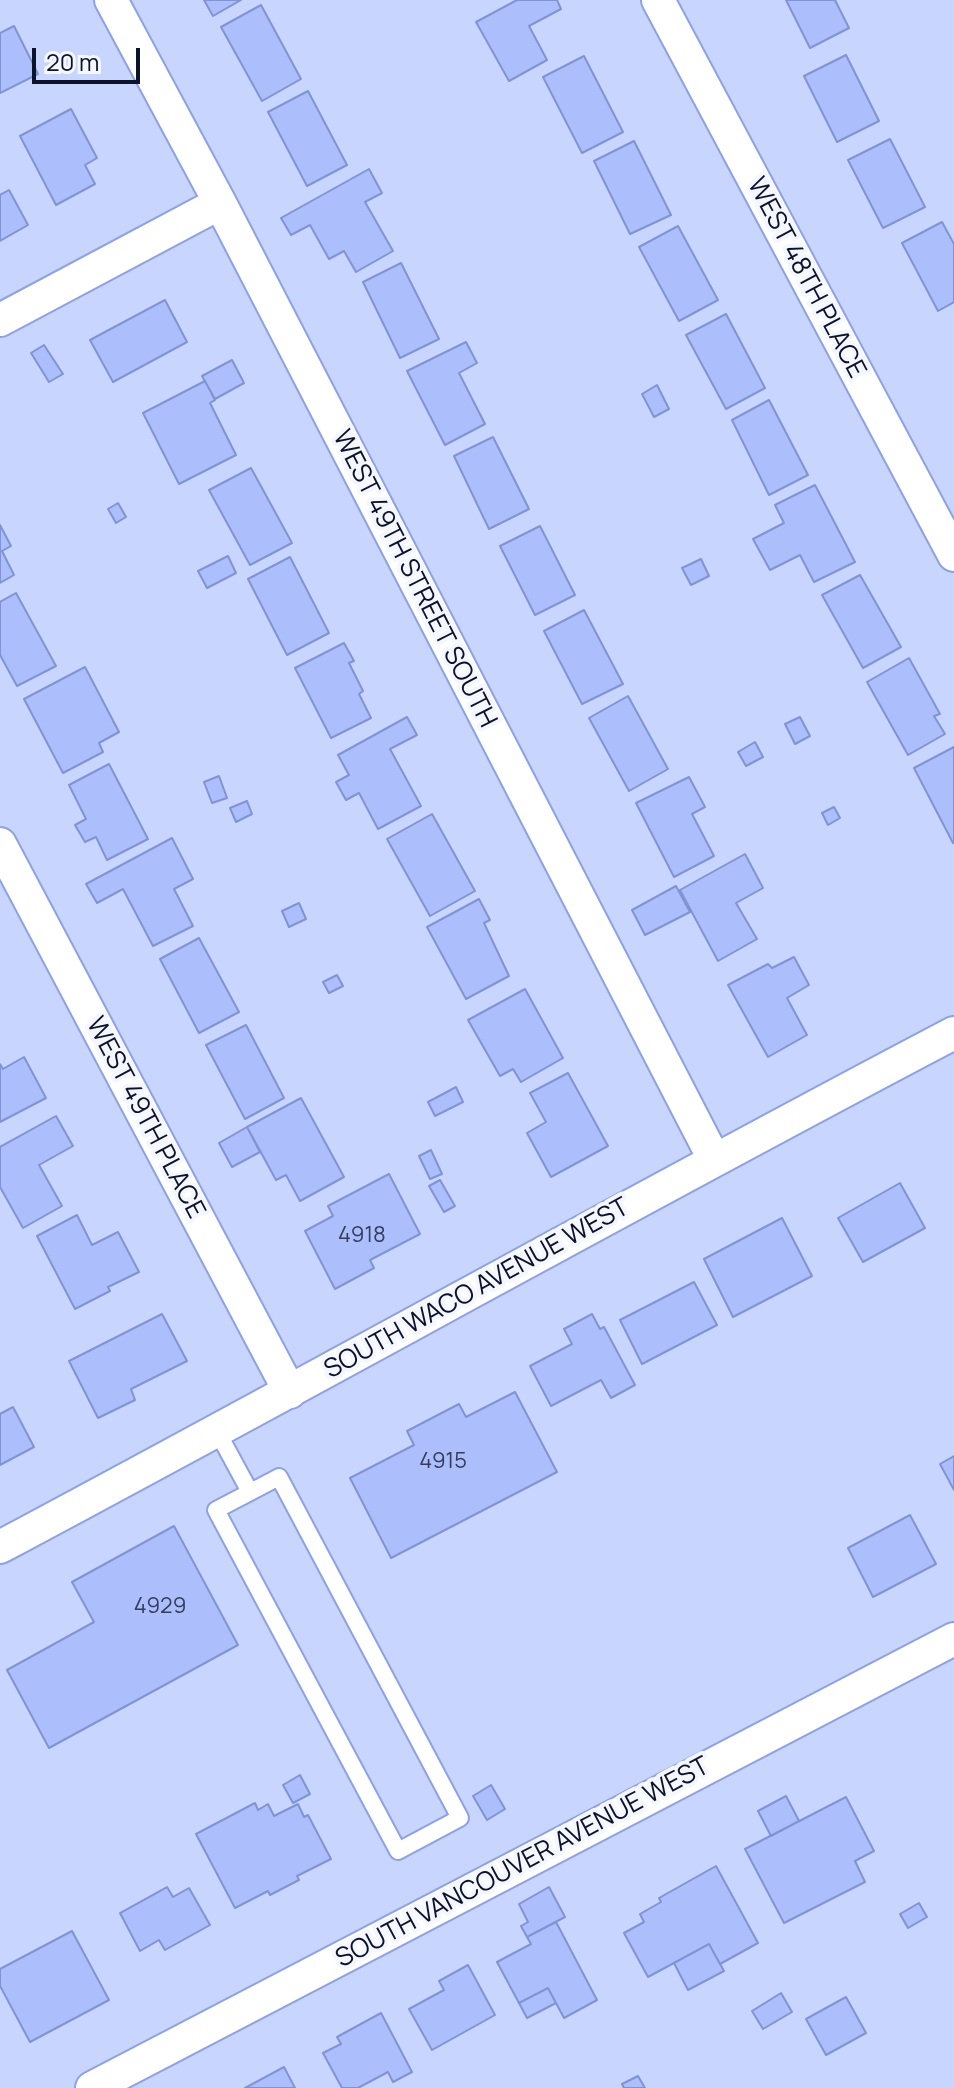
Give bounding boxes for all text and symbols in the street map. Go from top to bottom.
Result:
scale bar [36,32,144,82]
text: 20 m [46,45,99,78]
street label: WEST 48TH PLACE [740,172,872,384]
street label: WEST 49TH STREET SOUTH [325,425,503,733]
street label: WEST 49TH PLACE [79,1012,211,1224]
street label: SOUTH WACO AVENUE WEST [319,1192,635,1386]
house number: 4918 [338,1223,386,1249]
house number: 4915 [419,1449,467,1475]
house number: 4929 [134,1594,186,1620]
street label: SOUTH VANCOUVER AVENUE WEST [331,1751,715,1975]

